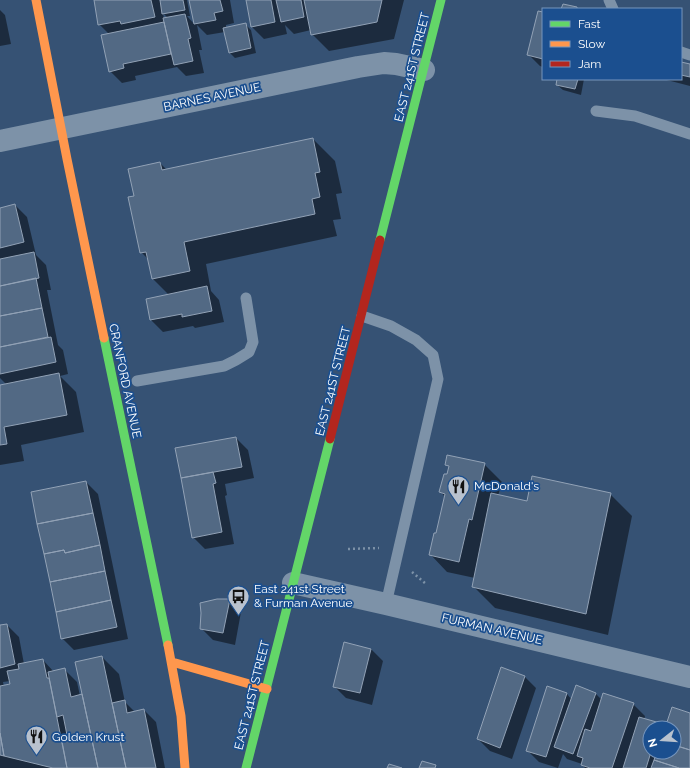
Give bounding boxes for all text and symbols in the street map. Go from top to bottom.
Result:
legend [542,8,682,80]
street label: EAST 241ST STREET [392,10,433,123]
text: Fast [578,17,601,31]
text: Slow [578,37,605,51]
text: Jam [578,57,601,71]
street label: BARNES AVENUE [162,80,262,114]
street label: CRANFORD AVENUE [106,322,144,440]
street label: EAST 241ST STREET [313,324,354,437]
restaurant icon: McDonald's [446,473,472,506]
place label: McDonald's [474,479,539,493]
place label: East 241st Street & Furman Avenue [254,582,352,610]
bus stop icon: East 241st Street & Furman Avenue [225,583,251,616]
street label: FURMAN AVENUE [440,611,544,647]
street label: EAST 241ST STREET [232,638,273,751]
north arrow [642,720,682,760]
restaurant icon: Golden Krust [23,724,49,757]
place label: Golden Krust [52,730,124,744]
text: N [645,737,660,749]

